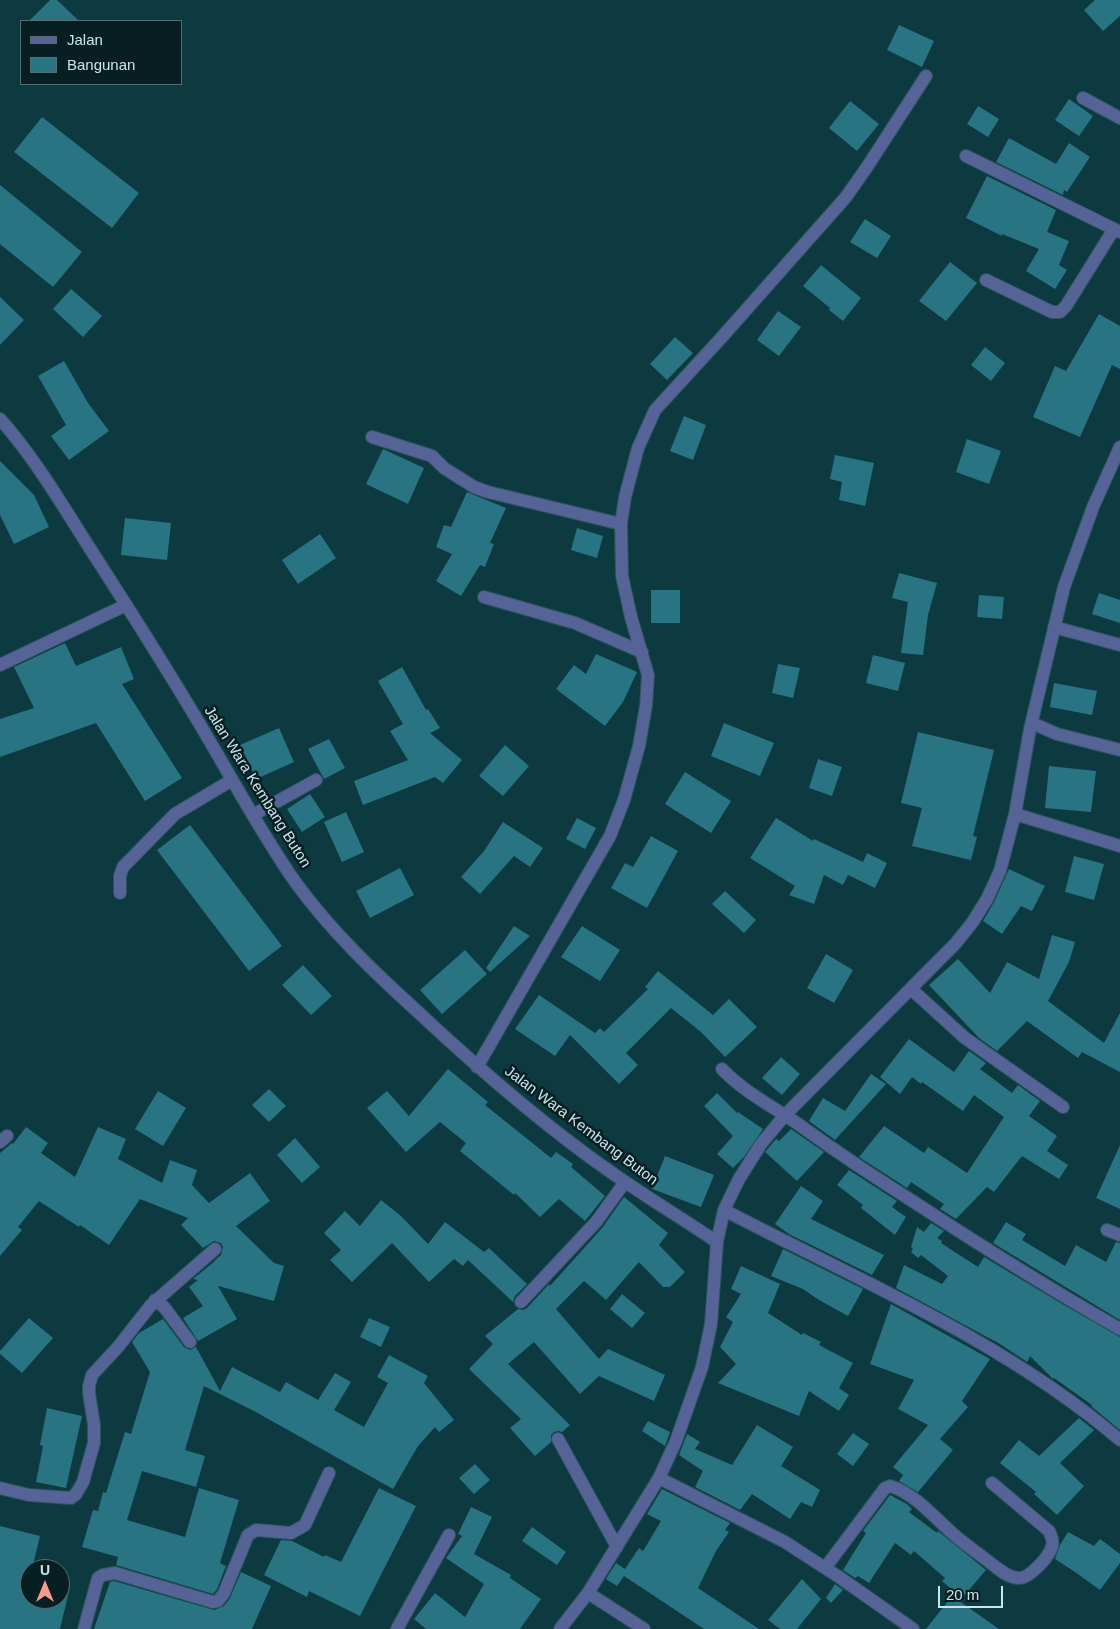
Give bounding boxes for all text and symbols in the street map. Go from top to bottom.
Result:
legend [20,20,182,85]
text: Jalan [67,31,103,48]
text: Bangunan [67,56,135,73]
street label: Jalan Wara Kembang Buton [200,703,314,871]
street label: Jalan Wara Kembang Buton [501,1063,661,1189]
north arrow [20,1559,70,1609]
text: U [40,1562,50,1578]
scale bar [940,1576,1005,1608]
text: 20 m [946,1586,979,1603]

